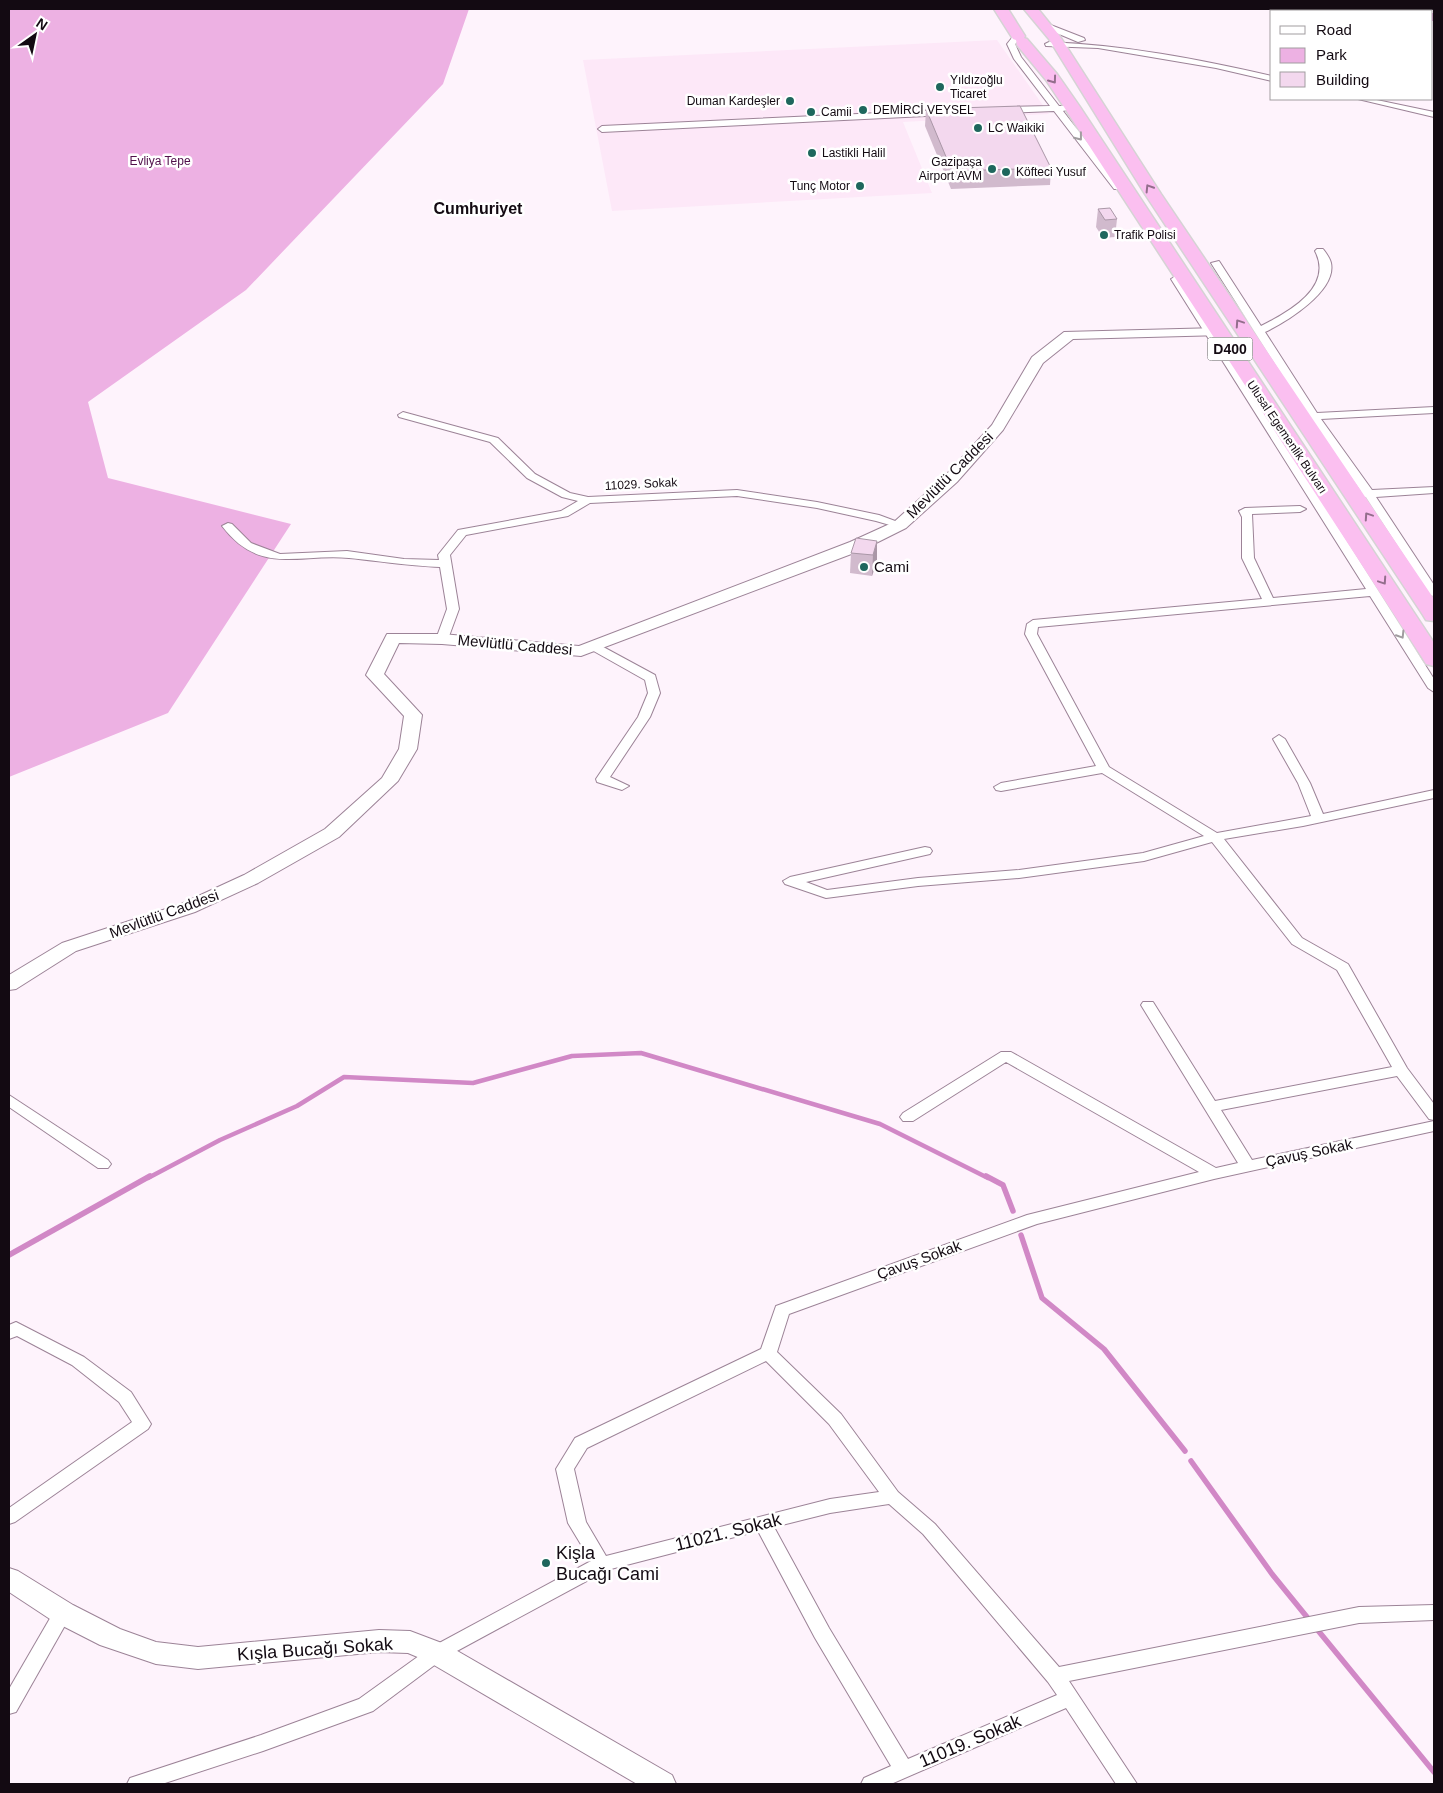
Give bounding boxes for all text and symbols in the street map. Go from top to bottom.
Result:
north arrow [10,10,60,60]
legend [1270,10,1433,100]
text: N [33,15,51,34]
text: Road [1316,21,1352,38]
text: Park [1316,46,1347,63]
text: Building [1316,71,1369,88]
place label: Yıldızoğlu Ticaret [950,73,1003,101]
one-way arrow [1047,74,1056,84]
marker: Yıldızoğlu Ticaret [934,81,946,93]
place label: Duman Kardeşler [687,94,780,108]
marker: Duman Kardeşler [784,95,796,107]
place label: DEMİRCİ VEYSEL [873,103,974,117]
marker: DEMİRCİ VEYSEL [857,104,869,116]
place label: Camii [821,105,852,119]
marker: Camii [805,106,817,118]
place label: LC Waikiki [988,121,1044,135]
marker: LC Waikiki [972,122,984,134]
one-way arrow [1073,131,1081,140]
place label: Lastikli Halil [822,146,885,160]
marker: Lastikli Halil [806,147,818,159]
park label: Evliya Tepe [129,154,191,168]
place label: Gazipaşa Airport AVM [919,155,982,183]
marker: Gazipaşa Airport AVM [986,163,998,175]
place label: Köfteci Yusuf [1016,165,1086,179]
marker: Köfteci Yusuf [1000,166,1012,178]
place label: Tunç Motor [790,179,850,193]
marker: Tunç Motor [854,180,866,192]
one-way arrow [1145,184,1155,193]
district label: Cumhuriyet [434,200,523,217]
place label: Trafik Polisi [1114,228,1176,242]
marker: Trafik Polisi [1098,229,1110,241]
one-way arrow [1236,319,1245,328]
road number: D400 [1208,338,1252,360]
street label: Ulusal Egemenlik Bulvarı [1244,378,1330,496]
street label: Mevlütlü Caddesi [903,428,996,521]
street label: 11029. Sokak [604,475,679,493]
one-way arrow [1365,512,1374,522]
place label: Cami [874,558,909,575]
marker: Cami [858,561,870,573]
one-way arrow [1376,576,1386,585]
one-way arrow [1395,630,1404,639]
street label: Mevlütlü Caddesi [457,631,573,658]
street label: Mevlütlü Caddesi [107,886,221,941]
street label: Çavuş Sokak [1264,1135,1354,1170]
street label: Çavuş Sokak [874,1236,964,1283]
street label: 11021. Sokak [673,1509,784,1555]
place label: Kişla Bucağı Cami [556,1543,659,1584]
marker: Kişla Bucağı Cami [540,1557,552,1569]
street label: Kışla Bucağı Sokak [236,1634,395,1664]
street label: 11019. Sokak [916,1710,1025,1771]

